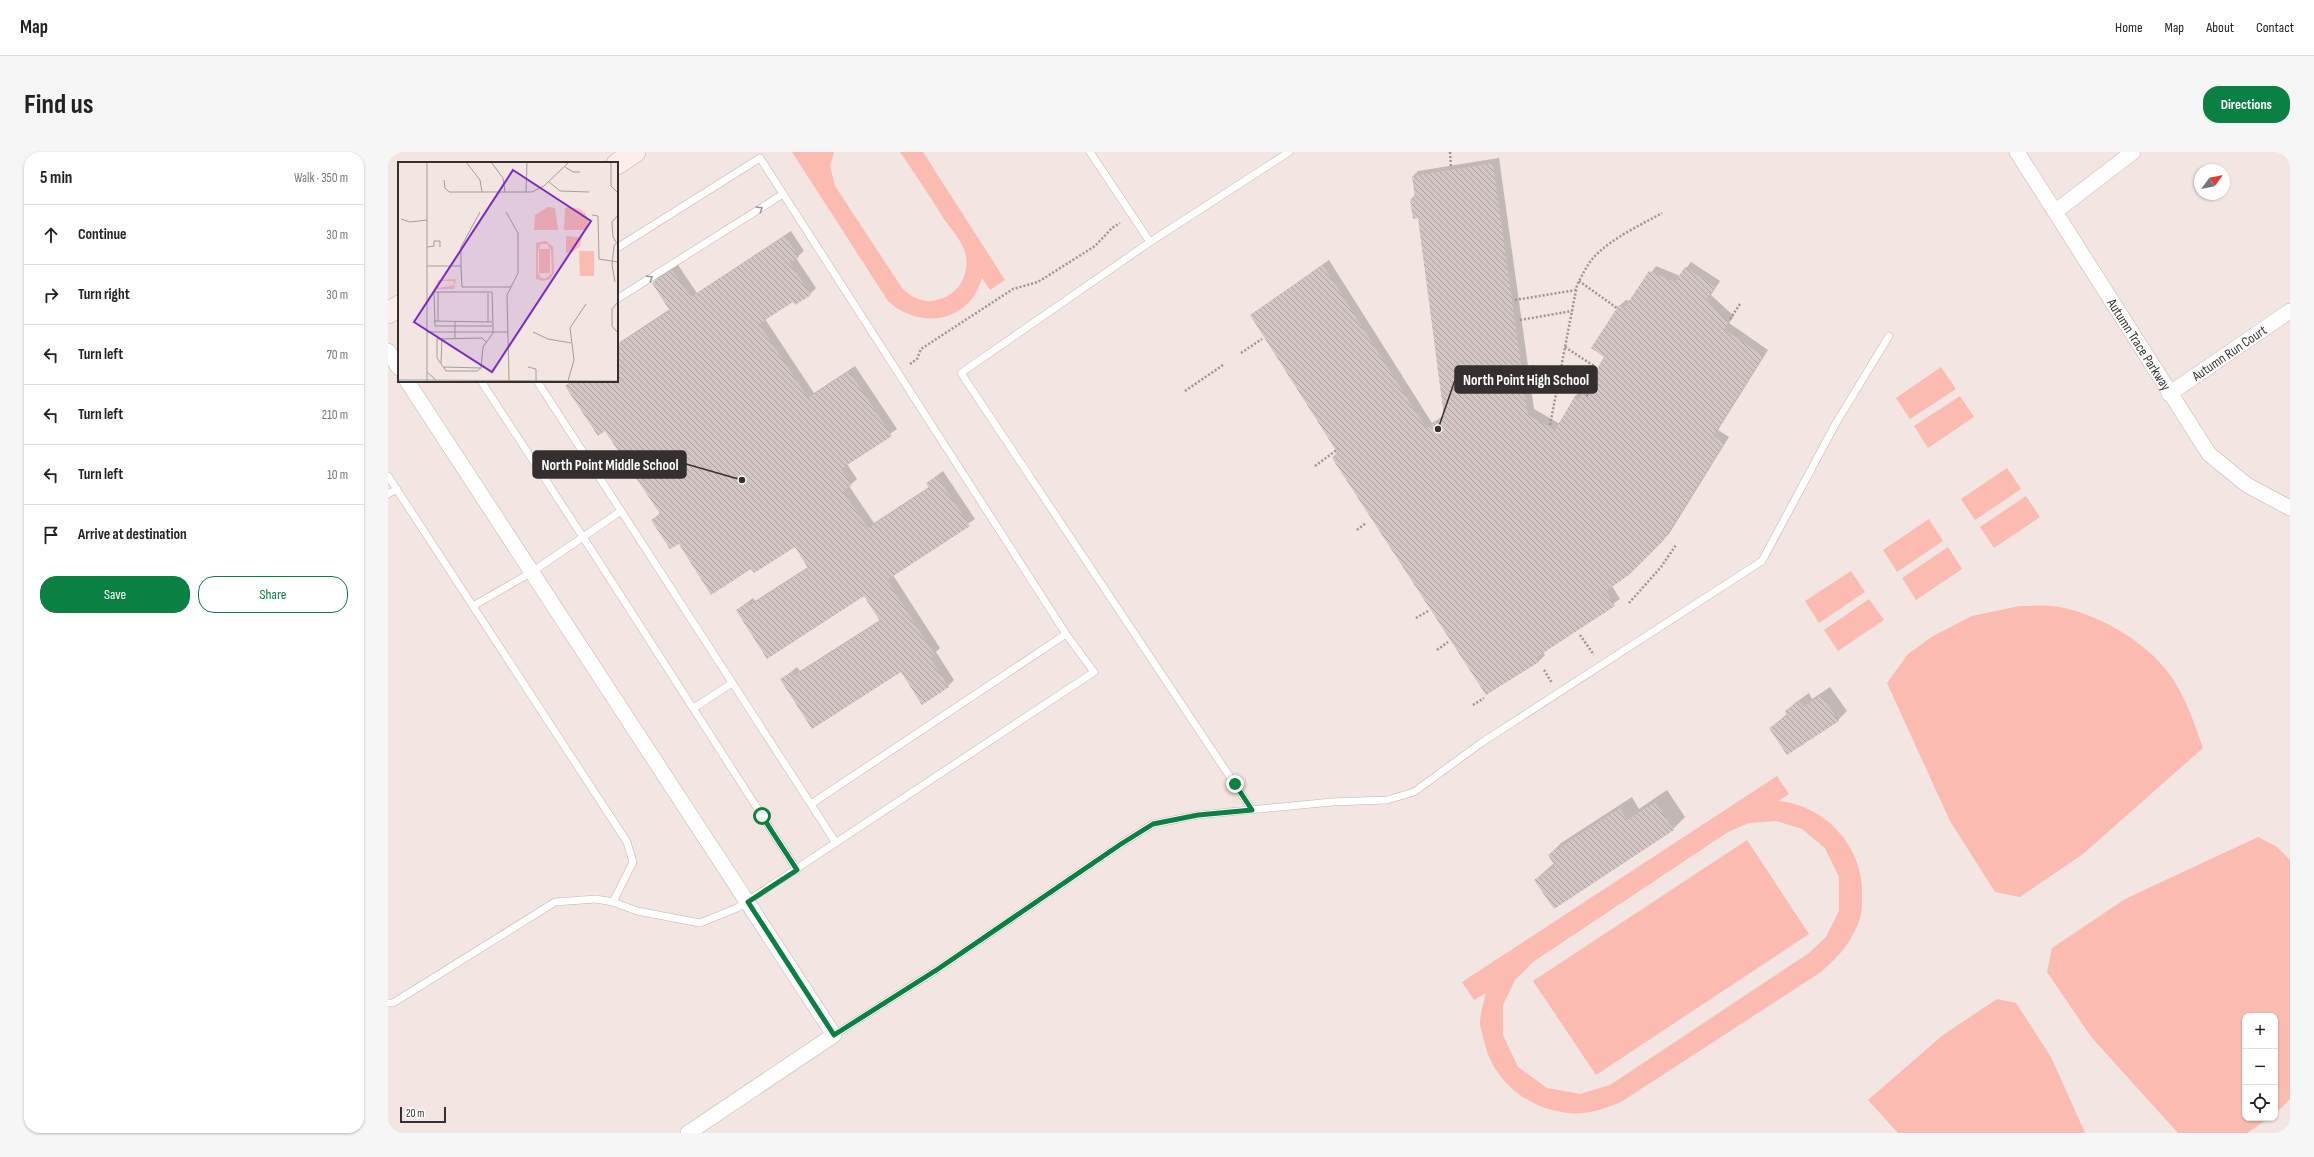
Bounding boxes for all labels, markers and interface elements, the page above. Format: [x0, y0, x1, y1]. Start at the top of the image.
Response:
text: Map [20, 16, 48, 39]
text: Home [2115, 19, 2143, 36]
text: Map [2165, 19, 2184, 36]
text: About [2206, 19, 2234, 36]
text: Contact [2256, 19, 2294, 36]
button: Directions [2203, 86, 2290, 123]
text: Find us [24, 88, 93, 121]
inset map [398, 162, 618, 382]
north arrow [2194, 164, 2230, 200]
text: 5 min [40, 168, 72, 188]
text: Walk · 350 m [294, 170, 348, 186]
one-way arrow [756, 206, 763, 213]
icon: ahead [40, 224, 62, 246]
text: Continue [78, 225, 127, 244]
text: 30 m [326, 227, 348, 243]
one-way arrow [646, 275, 653, 283]
icon: right [40, 284, 62, 306]
text: Turn right [78, 285, 130, 304]
text: 30 m [326, 287, 348, 303]
street label: Autumn Trace Parkway [2103, 295, 2175, 394]
street label: Autumn Run Court [2188, 321, 2270, 385]
icon: left [40, 344, 62, 366]
text: Turn left [78, 345, 123, 364]
text: 70 m [327, 347, 348, 363]
callout: North Point High School [1455, 366, 1597, 393]
text: North Point High School [1463, 371, 1589, 390]
icon: left [40, 404, 62, 426]
text: Turn left [78, 405, 123, 424]
text: 210 m [322, 407, 348, 423]
callout: North Point Middle School [533, 451, 686, 478]
text: North Point Middle School [541, 456, 679, 475]
icon: left [40, 464, 62, 486]
text: Turn left [78, 465, 123, 484]
text: 10 m [327, 467, 348, 483]
icon: arrive [40, 524, 62, 546]
text: Arrive at destination [78, 525, 187, 544]
button: Save [40, 576, 190, 613]
button: Share [198, 576, 348, 613]
route end [1226, 775, 1244, 793]
route start [753, 807, 771, 825]
map controls [2242, 1013, 2278, 1121]
button: + [2242, 1013, 2278, 1049]
button: − [2242, 1049, 2278, 1085]
button: locate [2242, 1085, 2278, 1121]
scale bar [400, 1105, 446, 1124]
text: 20 m [406, 1107, 424, 1120]

